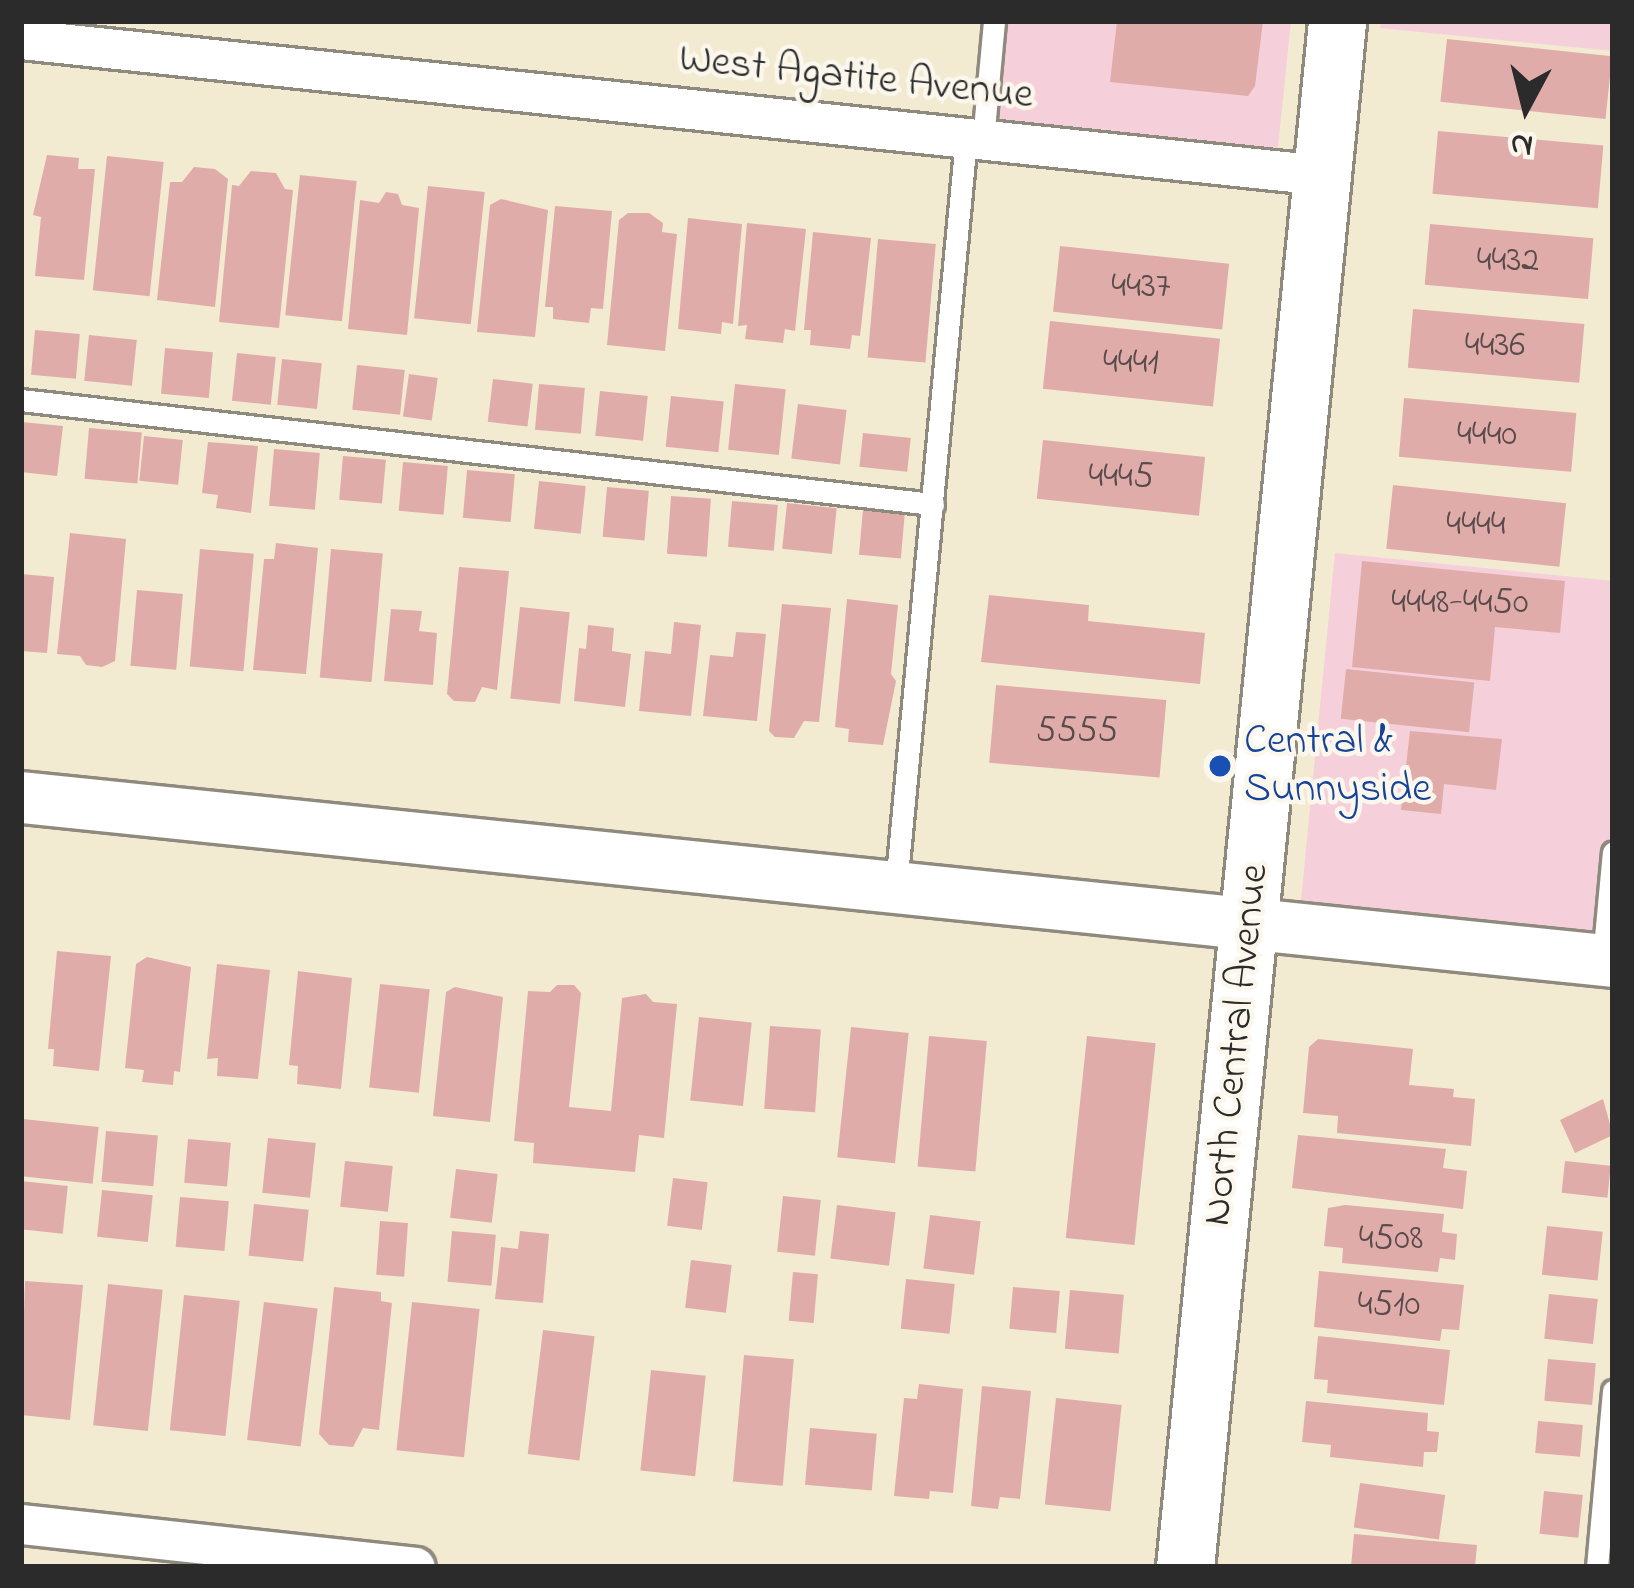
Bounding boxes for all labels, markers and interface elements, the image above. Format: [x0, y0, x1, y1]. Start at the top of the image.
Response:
street label: West Agatite Avenue [677, 34, 1035, 122]
north arrow [1466, 48, 1586, 168]
text: N [1508, 119, 1536, 169]
house number: 4432 [1477, 240, 1539, 284]
house number: 4437 [1111, 266, 1171, 310]
house number: 4436 [1465, 325, 1525, 369]
house number: 4441 [1103, 342, 1159, 386]
house number: 4440 [1457, 414, 1517, 458]
house number: 4445 [1088, 456, 1154, 500]
house number: 4444 [1446, 504, 1506, 548]
house number: 4448-4450 [1391, 582, 1529, 626]
house number: 5555 [1036, 710, 1118, 754]
place label: Central & Sunnyside [1244, 717, 1431, 816]
marker: Central & Sunnyside [1207, 753, 1233, 779]
street label: North Central Avenue [1193, 862, 1281, 1228]
house number: 4508 [1359, 1218, 1423, 1262]
house number: 4510 [1358, 1284, 1420, 1328]

